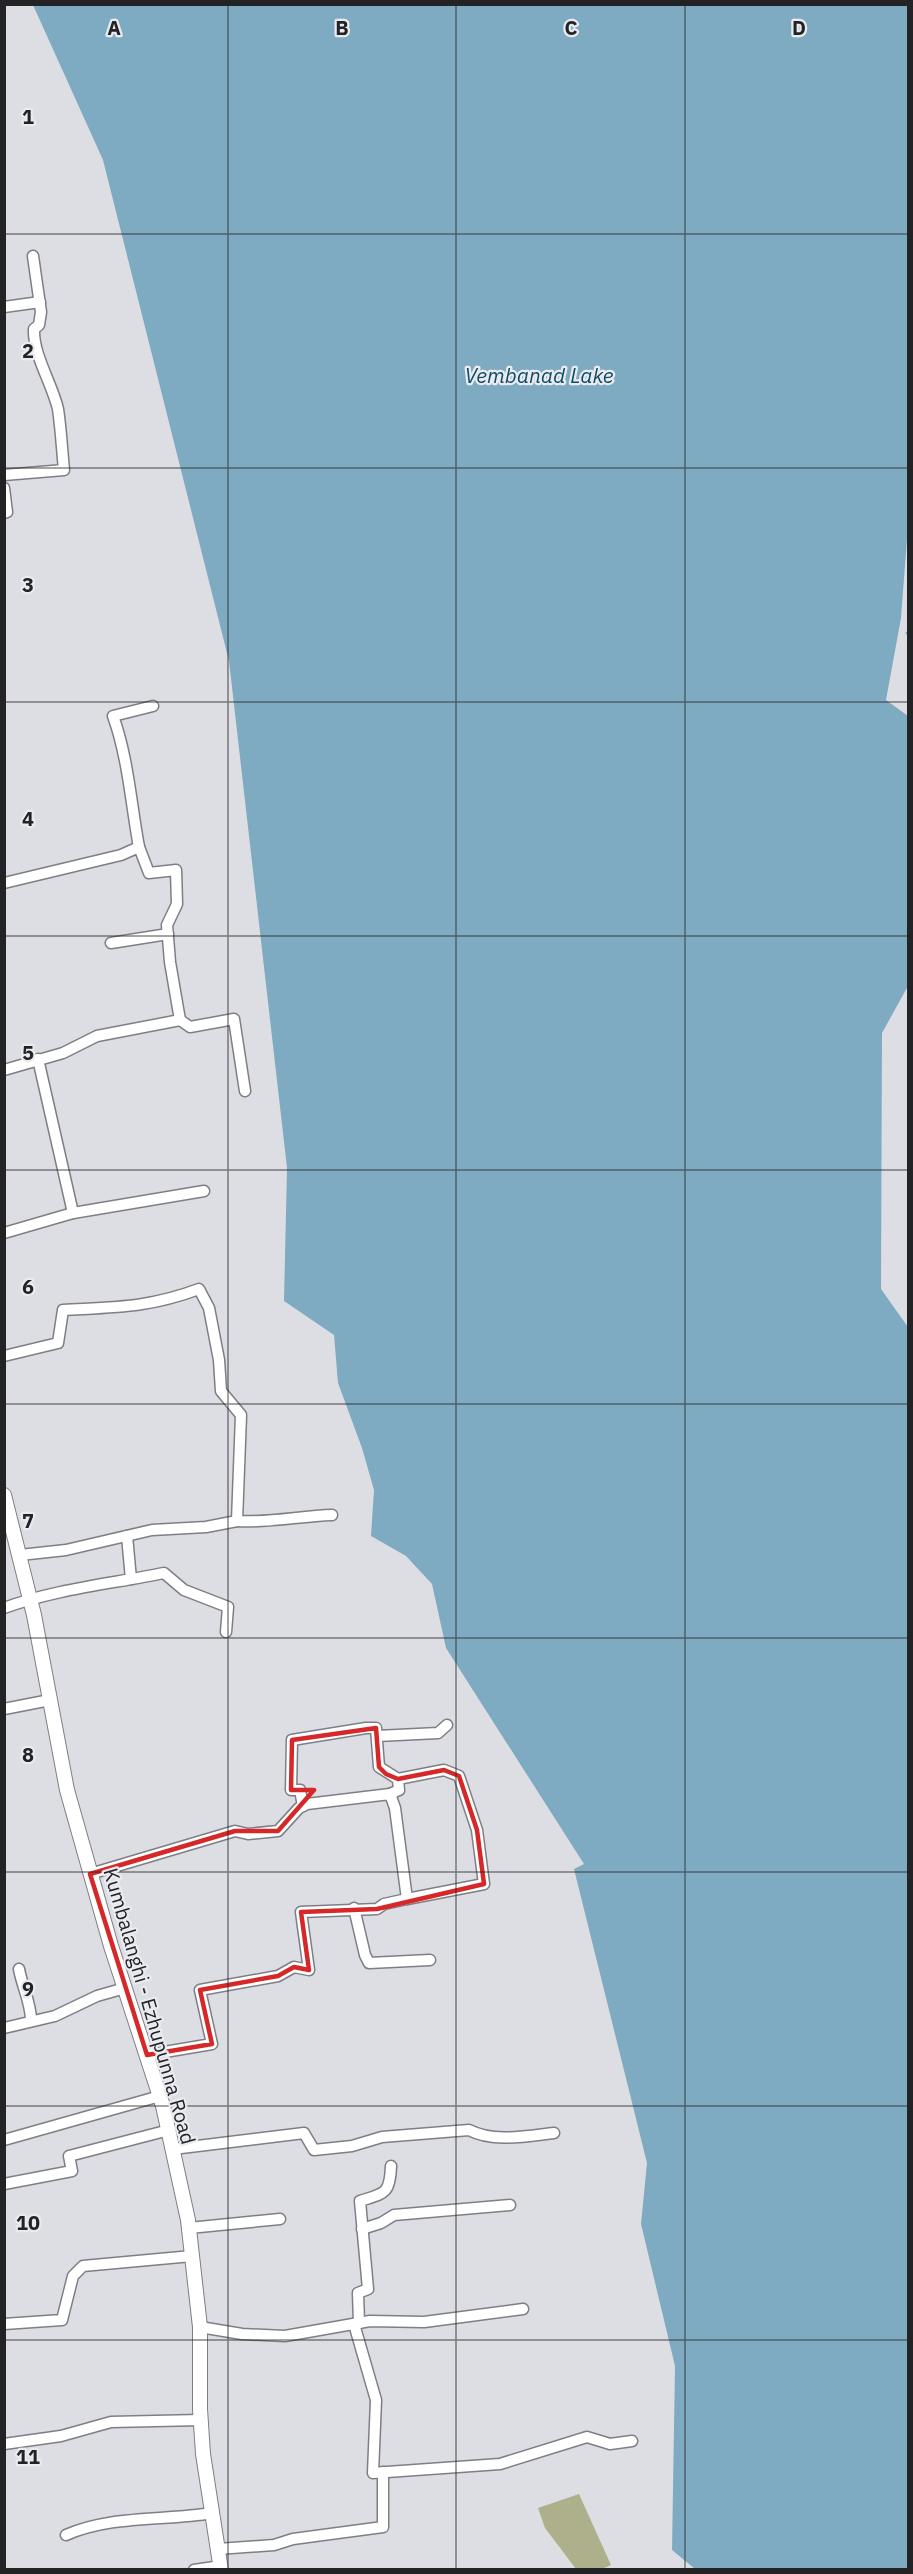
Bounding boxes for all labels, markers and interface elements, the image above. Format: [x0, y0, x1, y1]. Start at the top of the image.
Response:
text: A [107, 14, 121, 41]
text: B [335, 14, 349, 41]
text: C [564, 14, 578, 41]
text: D [792, 14, 806, 41]
text: 1 [22, 103, 34, 130]
text: 2 [22, 337, 34, 364]
water label: Vembanad Lake [464, 361, 614, 389]
text: 3 [22, 571, 34, 598]
text: 4 [22, 805, 34, 832]
text: 5 [22, 1039, 34, 1066]
text: 6 [22, 1273, 34, 1300]
text: 7 [22, 1507, 34, 1534]
text: 8 [22, 1741, 34, 1768]
street label: Kumbalanghi - Ezhupunna Road [98, 1865, 202, 2147]
text: 9 [22, 1975, 34, 2002]
text: 10 [16, 2209, 40, 2236]
text: 11 [16, 2443, 40, 2470]

